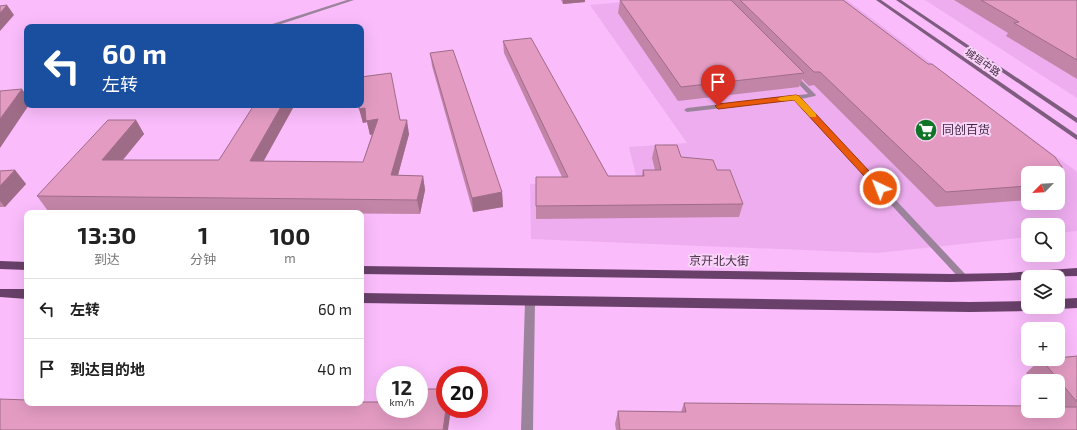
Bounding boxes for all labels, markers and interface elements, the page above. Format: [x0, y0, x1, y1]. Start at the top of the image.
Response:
text: 60 m [102, 36, 167, 70]
icon: left [36, 40, 88, 92]
street label: 城垣中路 [963, 46, 1003, 78]
pin [701, 65, 735, 106]
icon: arrive [707, 71, 729, 93]
text: 左转 [102, 73, 138, 95]
supermarket icon: 同创百货 [913, 117, 939, 143]
place label: 同创百货 [942, 122, 990, 136]
north arrow [1021, 166, 1065, 210]
map controls [1021, 166, 1065, 418]
position arrow [859, 167, 901, 209]
button: search [1021, 218, 1065, 262]
text: 13:30 [78, 220, 137, 249]
text: 1 [198, 220, 208, 249]
text: 100 [270, 221, 310, 250]
text: m [284, 250, 296, 266]
text: 到达 [94, 251, 120, 267]
text: 分钟 [190, 251, 216, 267]
street label: 京开北大街 [689, 252, 749, 268]
button: layers [1021, 270, 1065, 314]
icon: left [36, 298, 58, 320]
text: 左转 [70, 300, 100, 318]
text: 60 m [318, 300, 352, 318]
button: + [1021, 322, 1065, 366]
icon: arrive [36, 358, 58, 380]
text: 到达目的地 [70, 360, 145, 378]
text: 40 m [317, 360, 352, 378]
speed limit sign: 20 [436, 366, 488, 418]
button: − [1021, 374, 1065, 418]
text: 12 [392, 375, 412, 399]
text: km/h [390, 396, 414, 408]

